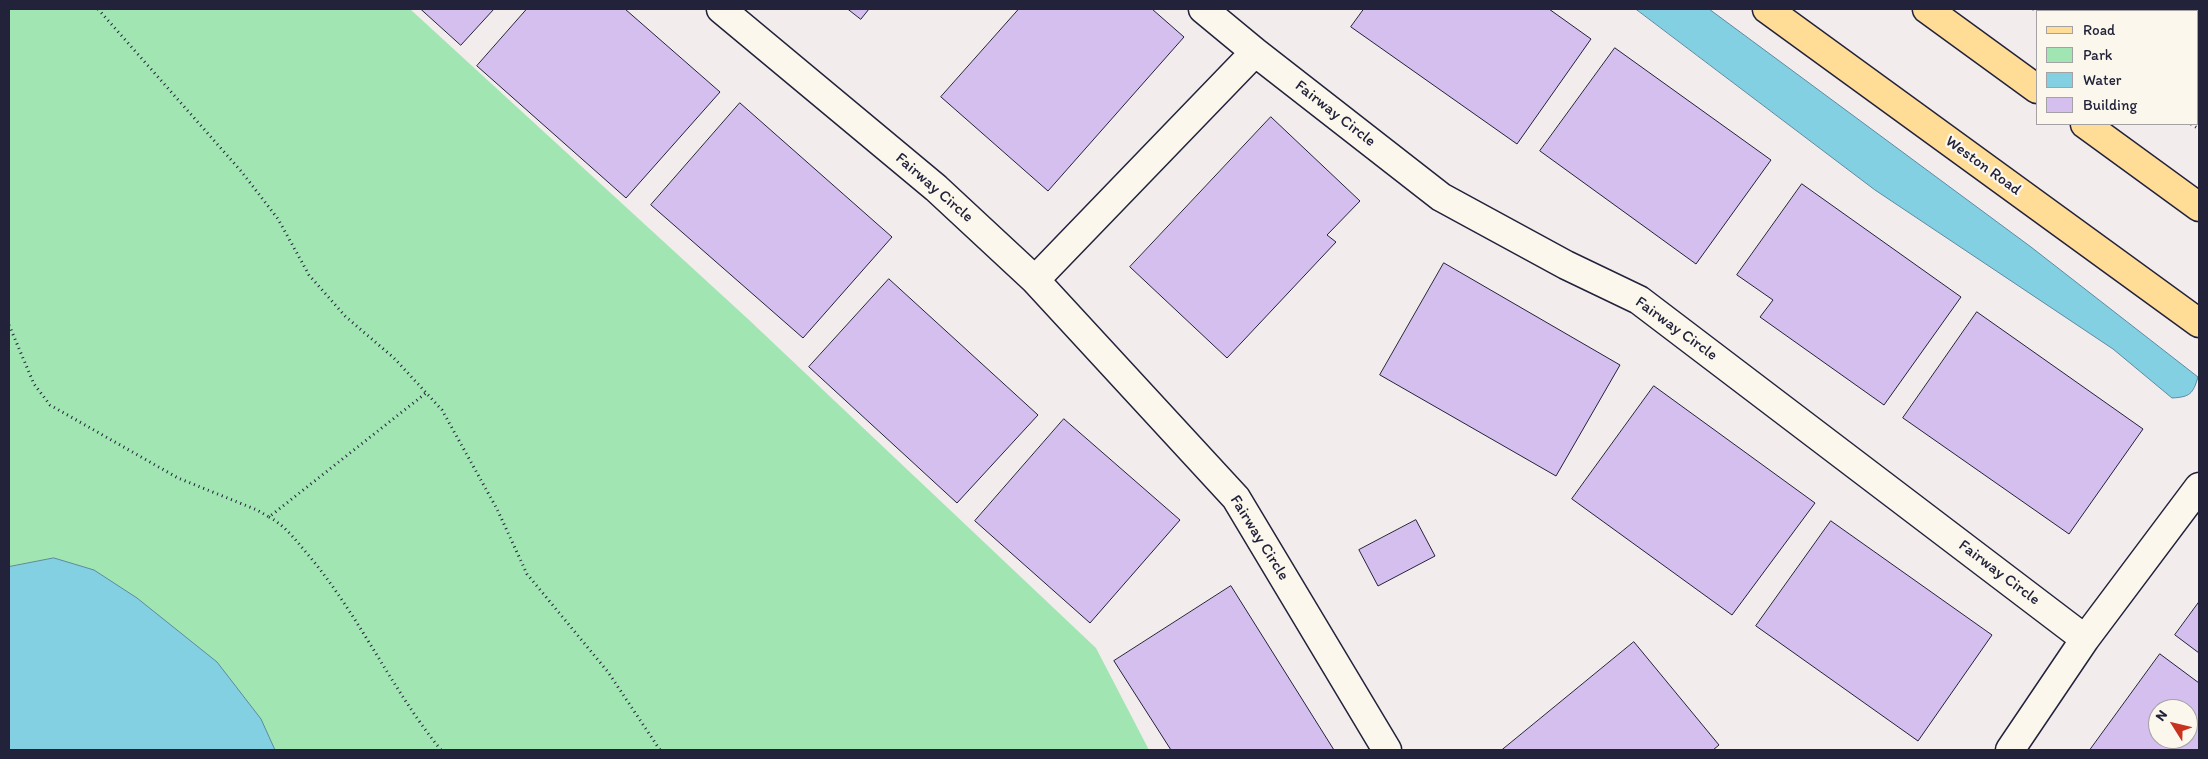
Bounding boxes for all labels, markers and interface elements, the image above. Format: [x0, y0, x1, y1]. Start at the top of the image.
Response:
legend [2036, 10, 2198, 125]
text: Road [2083, 21, 2115, 39]
text: Park [2083, 46, 2113, 64]
text: Water [2083, 71, 2121, 89]
street label: Fairway Circle [1291, 77, 1379, 151]
text: Building [2083, 96, 2137, 114]
street label: Weston Road [1941, 132, 2025, 200]
street label: Fairway Circle [891, 149, 977, 227]
street label: Fairway Circle [1631, 293, 1721, 365]
street label: Fairway Circle [1225, 492, 1293, 584]
street label: Fairway Circle [1955, 536, 2043, 610]
north arrow [2148, 699, 2198, 749]
text: N [2152, 707, 2171, 724]

